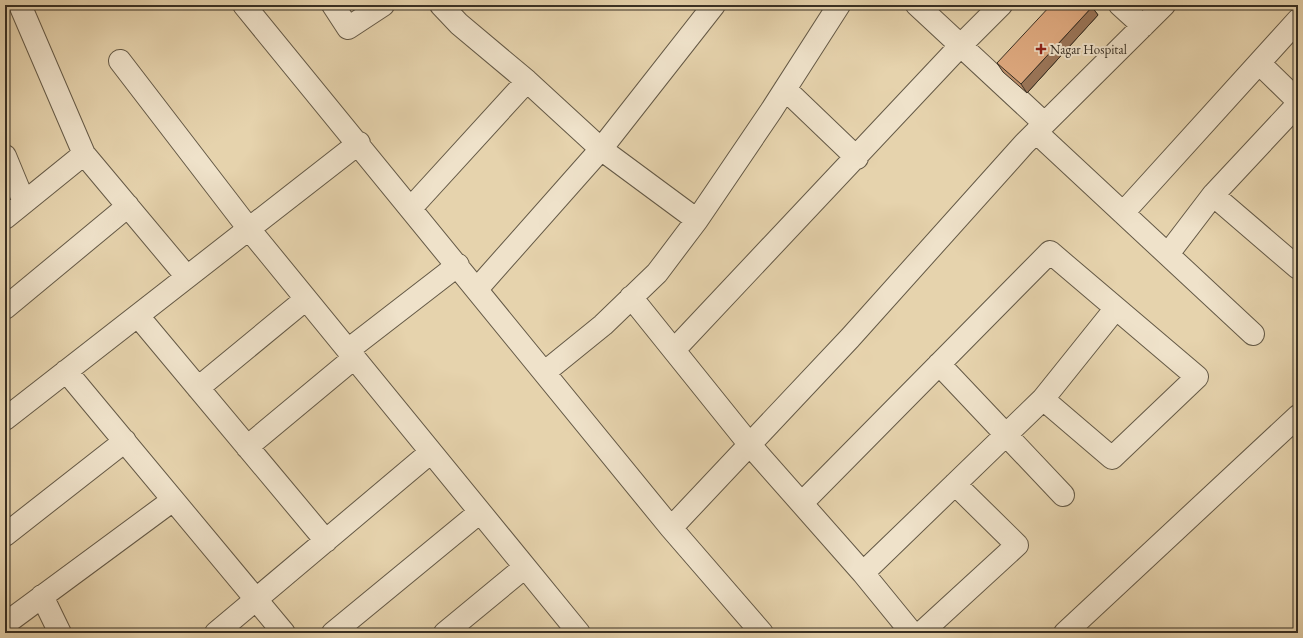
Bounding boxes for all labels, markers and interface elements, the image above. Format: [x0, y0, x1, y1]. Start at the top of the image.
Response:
place label: Nagar Hospital [1050, 41, 1127, 58]
marker: Nagar Hospital [1035, 43, 1047, 55]

